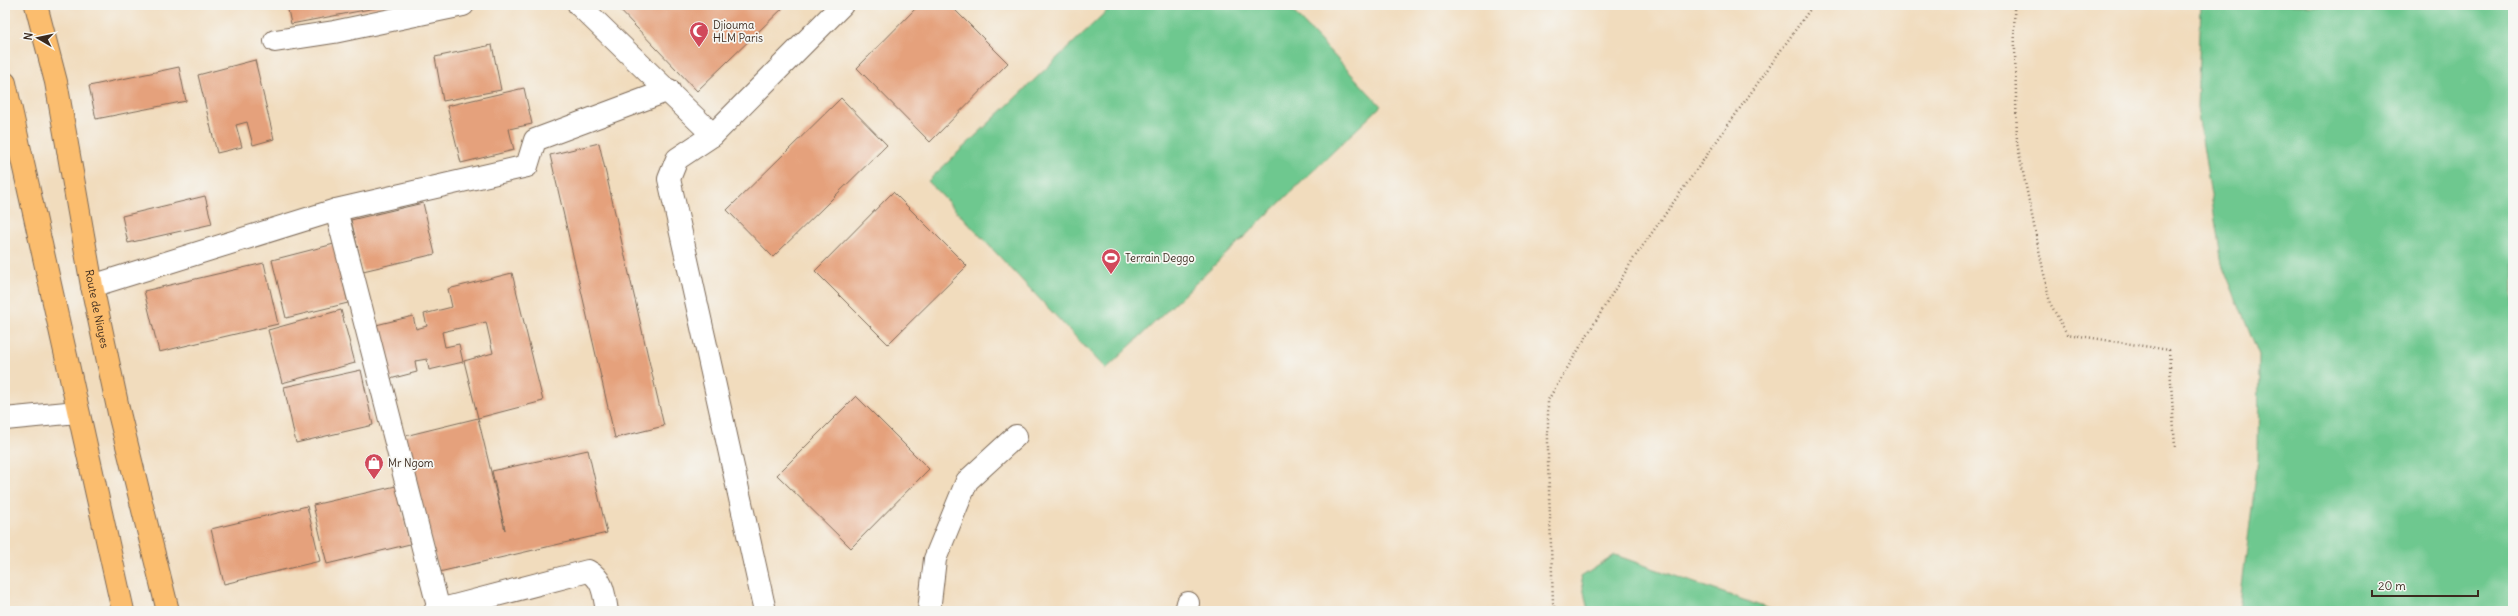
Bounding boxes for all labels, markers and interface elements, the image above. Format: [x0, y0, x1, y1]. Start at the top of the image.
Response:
north arrow [18, 18, 58, 58]
place label: Djiouma HLM Paris [713, 18, 763, 45]
mosque icon: Djiouma HLM Paris [688, 20, 710, 48]
text: N [21, 32, 36, 41]
sports icon: Terrain Deggo [1100, 247, 1122, 275]
place label: Terrain Deggo [1125, 251, 1195, 265]
street label: Route de Niayes [82, 268, 112, 349]
shop icon: Mr Ngom [363, 452, 385, 480]
place label: Mr Ngom [388, 456, 434, 470]
scale bar [2372, 572, 2478, 598]
text: 20 m [2378, 578, 2406, 593]

